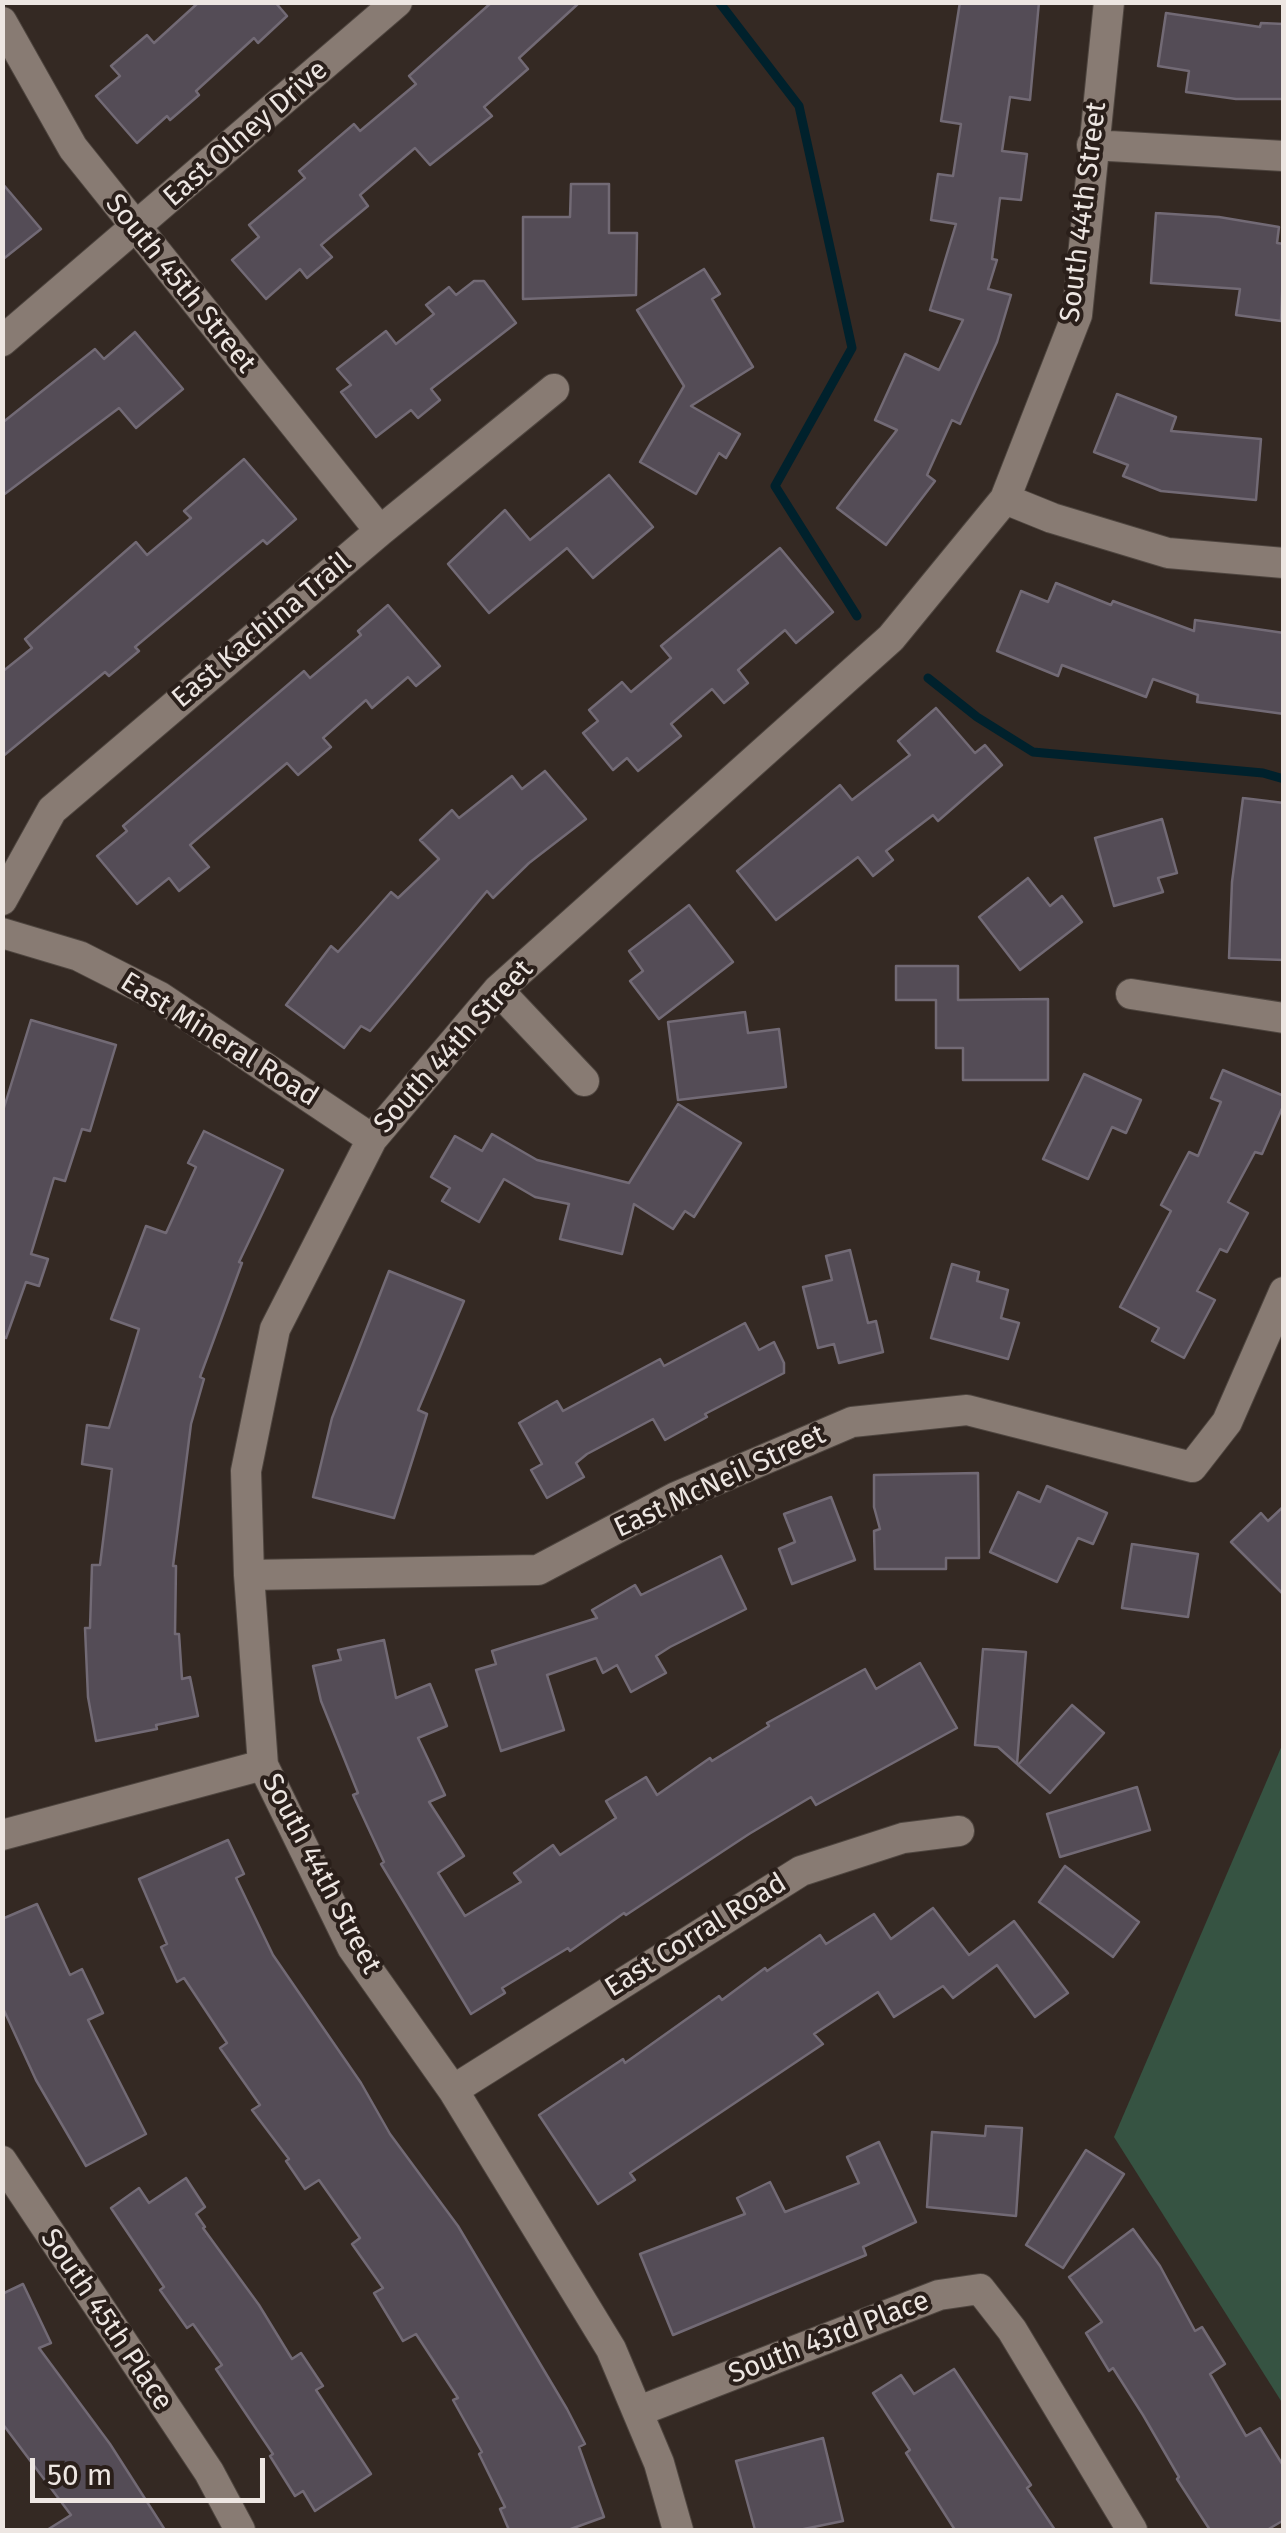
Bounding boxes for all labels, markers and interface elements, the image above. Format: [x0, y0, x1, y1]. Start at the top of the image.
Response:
street label: East Olney Drive [157, 54, 335, 214]
street label: South 44th Street [1054, 100, 1114, 324]
street label: South 45th Street [98, 188, 262, 380]
street label: East Kachina Trail [166, 546, 358, 716]
street label: South 44th Street [367, 953, 541, 1141]
street label: East Mineral Road [114, 966, 324, 1114]
street label: East McNeil Street [609, 1418, 831, 1546]
street label: South 44th Street [254, 1768, 388, 1980]
street label: East Corral Road [599, 1867, 793, 2005]
street label: South 45th Place [33, 2223, 179, 2417]
street label: South 43rd Place [724, 2284, 934, 2392]
scale bar [35, 2438, 270, 2500]
text: 50 m [47, 2457, 112, 2493]

